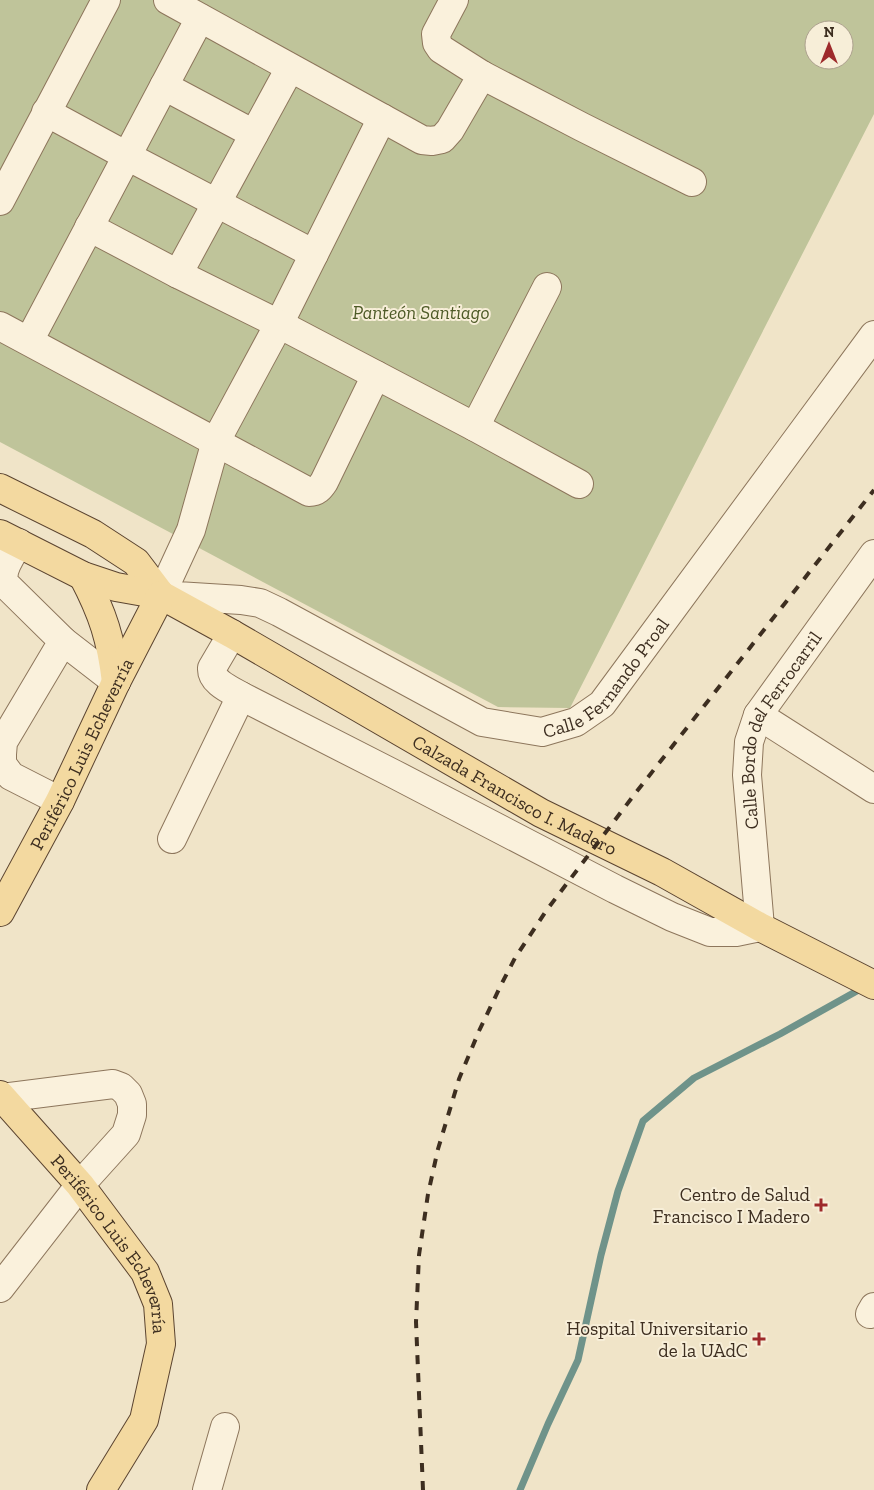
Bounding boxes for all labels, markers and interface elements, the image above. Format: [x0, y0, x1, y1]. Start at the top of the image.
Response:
north arrow [804, 20, 854, 70]
text: N [824, 24, 835, 41]
park label: Panteón Santiago [352, 301, 490, 324]
street label: Calle Fernando Proal [540, 613, 673, 743]
street label: Calle Bordo del Ferrocarril [735, 627, 826, 830]
street label: Periférico Luis Echeverría [24, 654, 138, 854]
street label: Calzada Francisco I. Madero [408, 730, 621, 860]
street label: Periférico Luis Echeverría [46, 1149, 172, 1335]
place label: Centro de Salud Francisco I Madero [653, 1183, 811, 1228]
marker: Centro de Salud Francisco I Madero [814, 1198, 828, 1212]
place label: Hospital Universitario de la UAdC [566, 1317, 748, 1362]
marker: Hospital Universitario de la UAdC [752, 1332, 766, 1346]

